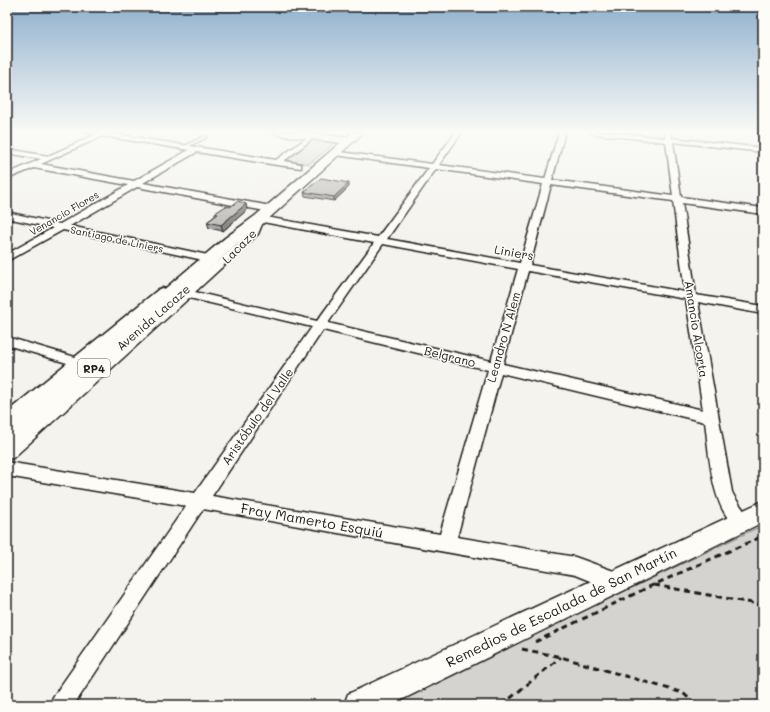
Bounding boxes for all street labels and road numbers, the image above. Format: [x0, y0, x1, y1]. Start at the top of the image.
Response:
street label: Venancio Flores [27, 187, 101, 239]
street label: Santiago de Liniers [69, 222, 165, 256]
street label: Lacaze [218, 225, 260, 267]
street label: Liniers [493, 241, 535, 263]
street label: Amancio Alcorta [681, 279, 713, 379]
street label: Avenida Lacaze [113, 281, 193, 353]
street label: Leandro N Alem [482, 290, 524, 384]
street label: Belgrano [423, 342, 477, 370]
road number: RP4 [78, 359, 110, 377]
street label: Aristóbulo del Valle [217, 364, 297, 468]
street label: Fray Mamerto Esquiú [239, 498, 385, 542]
street label: Remedios de Escalada de San Martín [442, 543, 680, 671]

